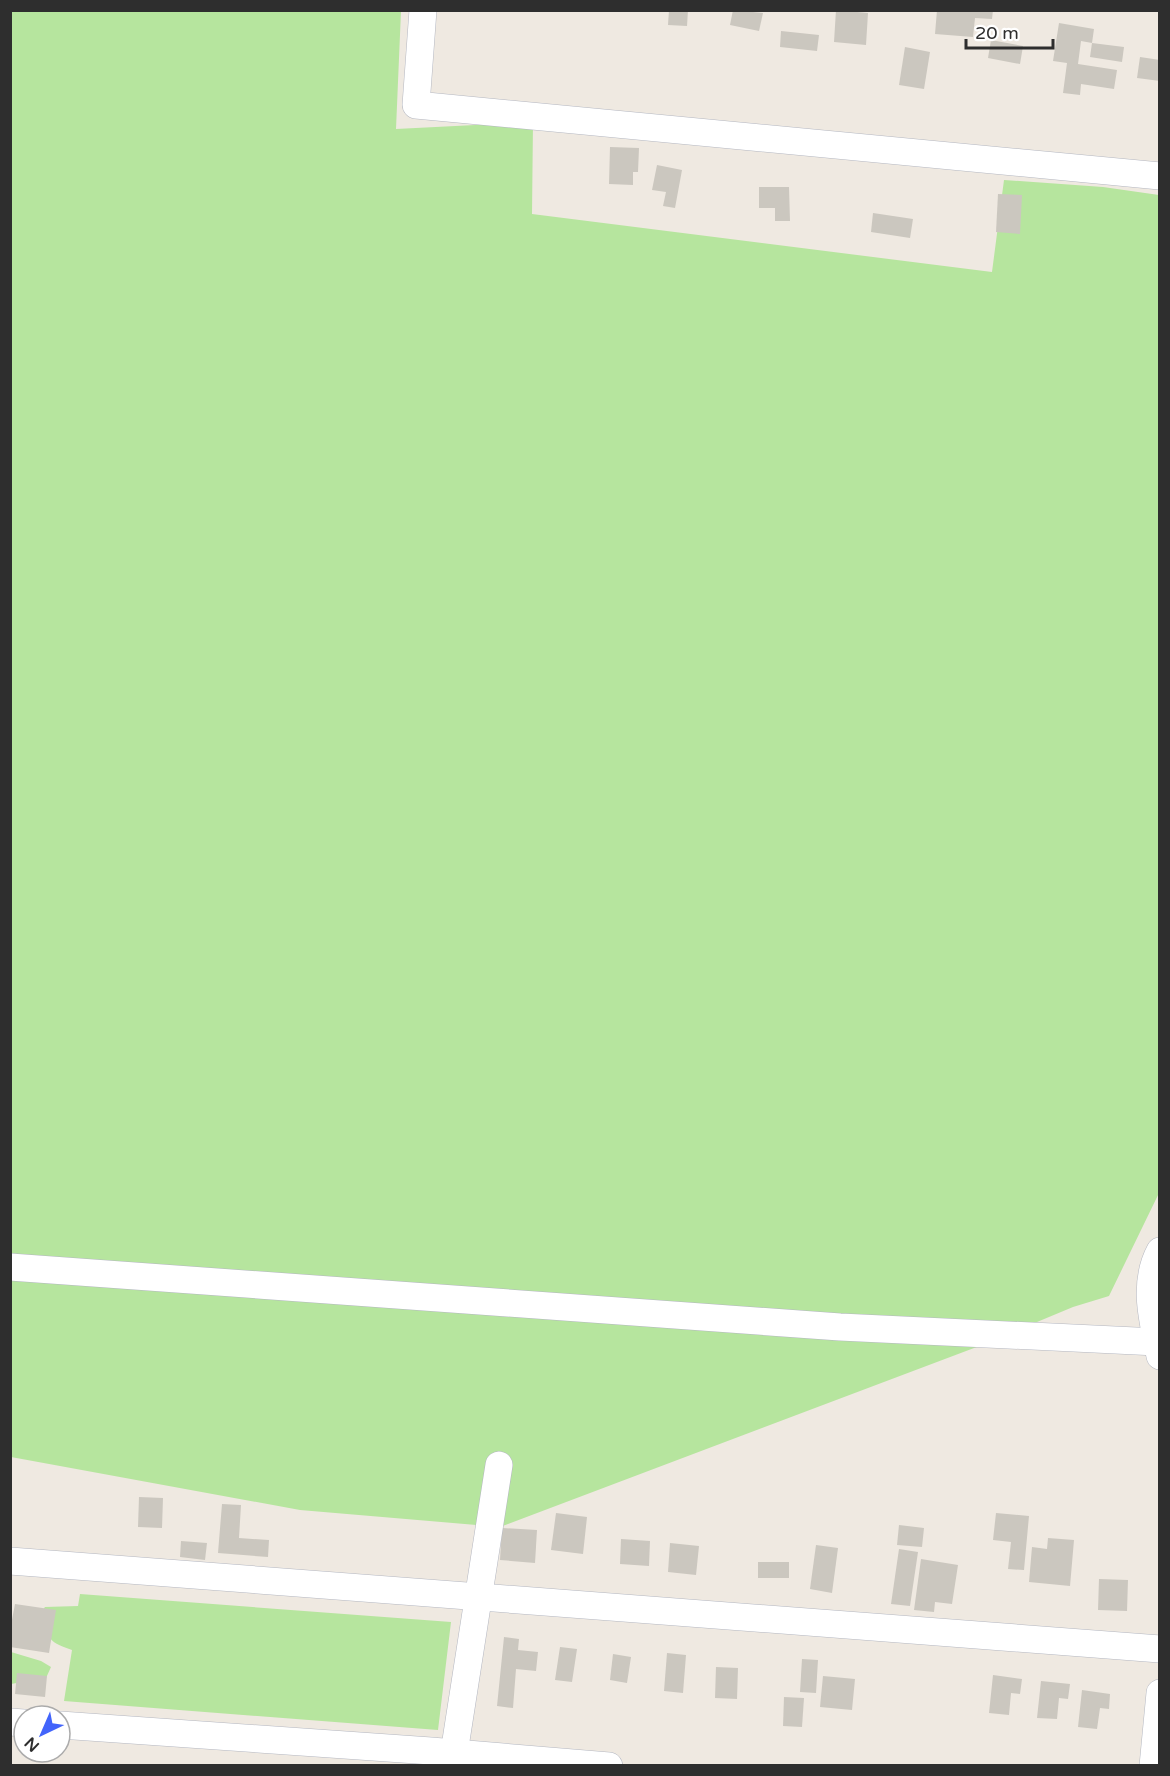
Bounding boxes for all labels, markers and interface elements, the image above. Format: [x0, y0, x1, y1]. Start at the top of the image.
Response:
scale bar [966, 12, 1053, 50]
text: 20 m [975, 22, 1019, 44]
north arrow [12, 1704, 72, 1764]
text: N [21, 1732, 44, 1756]

